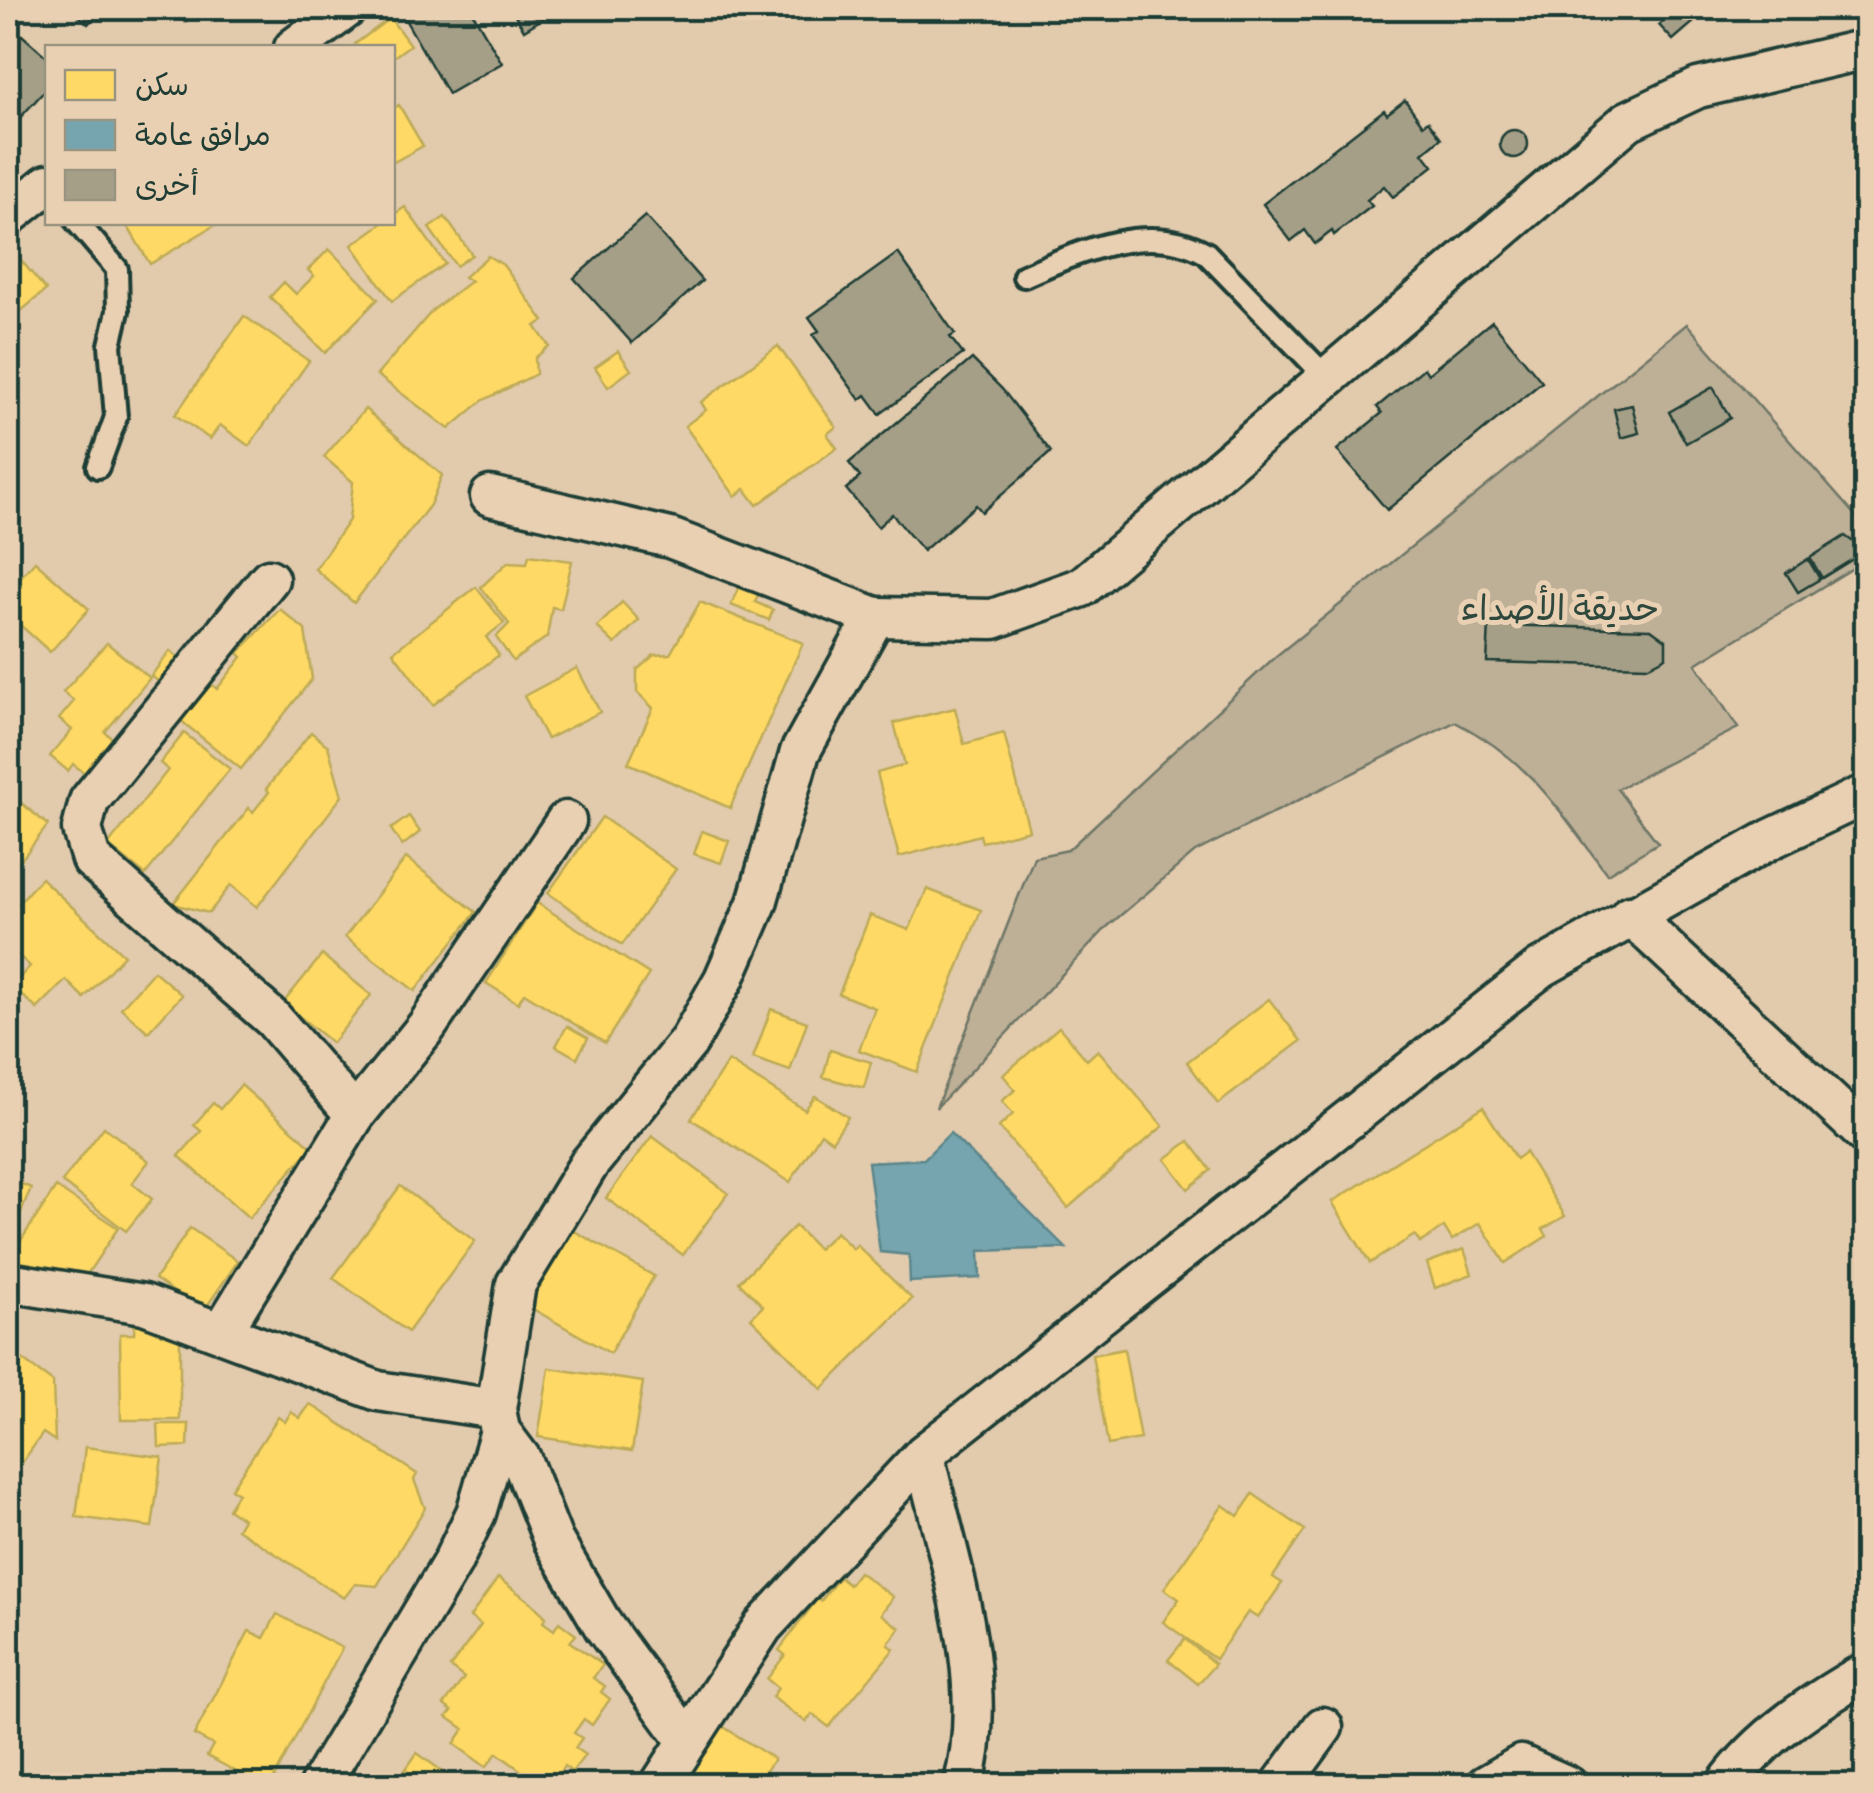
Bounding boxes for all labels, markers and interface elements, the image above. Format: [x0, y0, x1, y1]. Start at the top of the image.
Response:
legend [45, 45, 395, 225]
text: سكن [135, 68, 189, 111]
text: مرافق عامة [135, 118, 271, 161]
text: أخرى [135, 168, 198, 211]
park label: حديقة الأصداء [1461, 585, 1659, 638]

